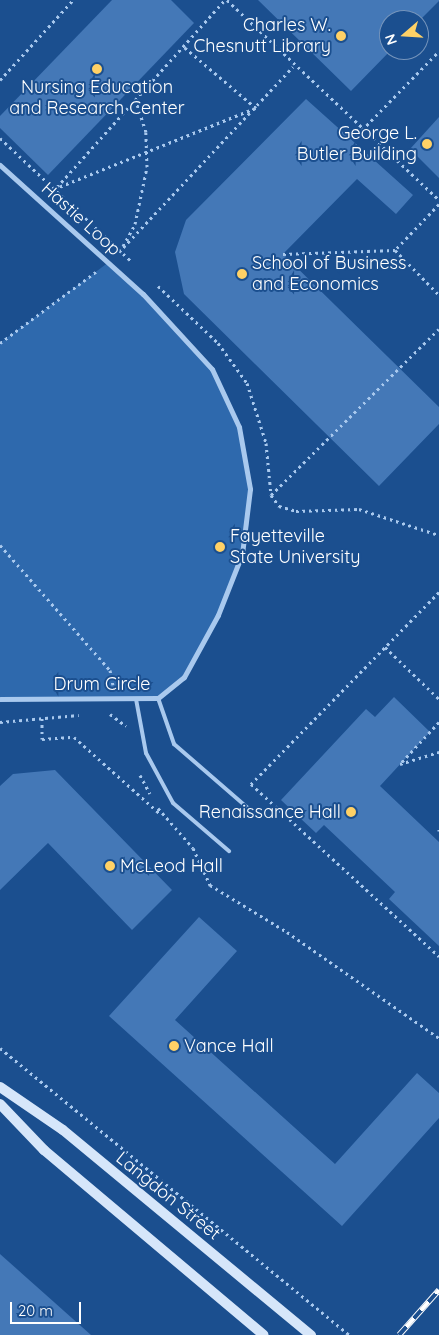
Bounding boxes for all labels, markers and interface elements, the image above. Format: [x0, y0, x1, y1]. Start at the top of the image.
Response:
north arrow [379, 10, 429, 60]
place label: Charles W. Chesnutt Library [194, 15, 331, 58]
marker: Charles W. Chesnutt Library [335, 30, 347, 42]
text: N [381, 32, 401, 47]
marker: Nursing Education and Research Center [91, 63, 103, 75]
place label: Nursing Education and Research Center [9, 77, 185, 120]
place label: George L. Butler Building [297, 123, 417, 166]
marker: George L. Butler Building [421, 138, 433, 150]
street label: Hastie Loop [37, 178, 125, 260]
place label: School of Business and Economics [252, 253, 406, 296]
marker: School of Business and Economics [236, 268, 248, 280]
place label: Fayetteville State University [230, 526, 360, 568]
marker: Fayetteville State University [214, 541, 226, 553]
street label: Drum Circle [53, 673, 151, 695]
place label: Renaissance Hall [199, 801, 341, 823]
marker: Renaissance Hall [345, 806, 357, 818]
place label: McLeod Hall [120, 855, 223, 877]
marker: McLeod Hall [104, 860, 116, 872]
place label: Vance Hall [184, 1035, 274, 1057]
marker: Vance Hall [168, 1040, 180, 1052]
street label: Langdon Street [111, 1147, 225, 1245]
scale bar [12, 1292, 84, 1324]
text: 20 m [18, 1301, 53, 1320]

